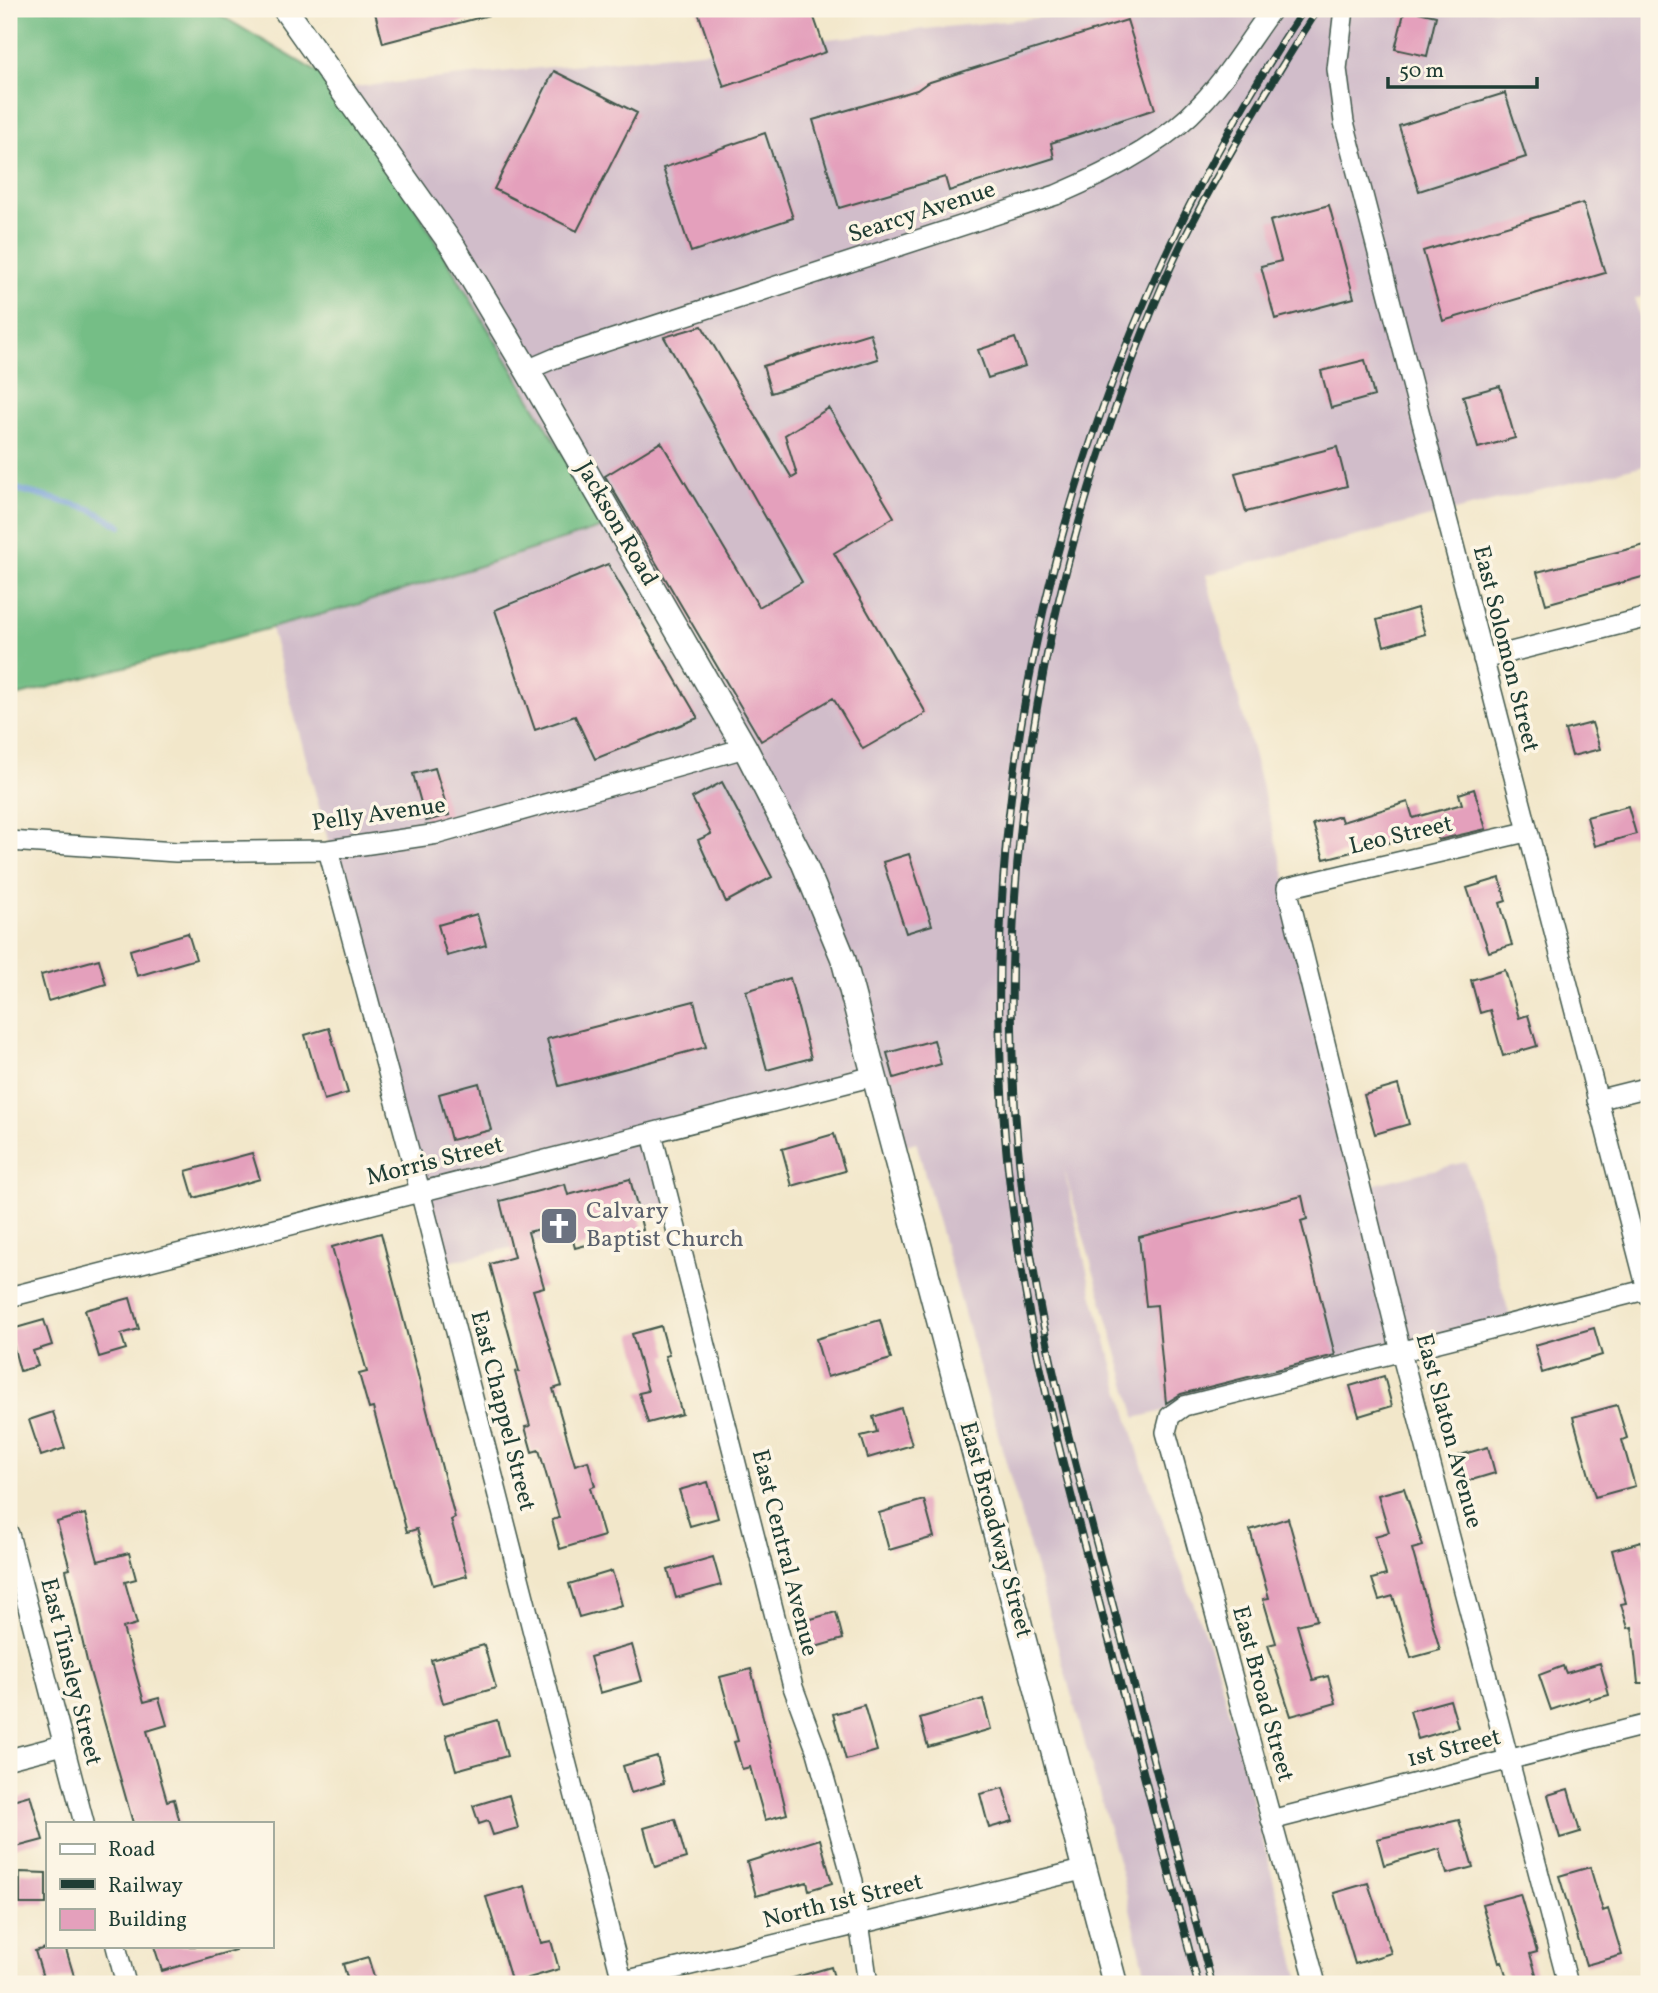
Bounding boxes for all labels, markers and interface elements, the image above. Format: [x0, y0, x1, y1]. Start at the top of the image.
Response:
scale bar [1388, 46, 1537, 90]
text: 50 m [1399, 57, 1444, 86]
street label: Searcy Avenue [844, 173, 1000, 253]
street label: Jackson Road [566, 455, 666, 593]
street label: East Solomon Street [1463, 542, 1547, 756]
street label: Pelly Avenue [310, 789, 448, 841]
street label: Leo Street [1346, 808, 1456, 864]
street label: Morris Street [363, 1129, 507, 1195]
place label: Calvary Baptist Church [586, 1195, 744, 1257]
church icon: Calvary Baptist Church [538, 1205, 580, 1247]
street label: East Chappel Street [461, 1307, 543, 1515]
street label: East Slaton Avenue [1406, 1330, 1490, 1532]
street label: East Broadway Street [950, 1418, 1040, 1642]
street label: East Central Avenue [742, 1446, 826, 1660]
street label: East Tinsley Street [30, 1575, 110, 1769]
street label: East Broad Street [1222, 1602, 1302, 1786]
street label: 1st Street [1403, 1721, 1505, 1777]
legend [46, 1822, 273, 1948]
text: Road [108, 1836, 155, 1865]
street label: North 1st Street [759, 1866, 927, 1938]
text: Railway [108, 1872, 184, 1901]
text: Building [108, 1906, 187, 1935]

